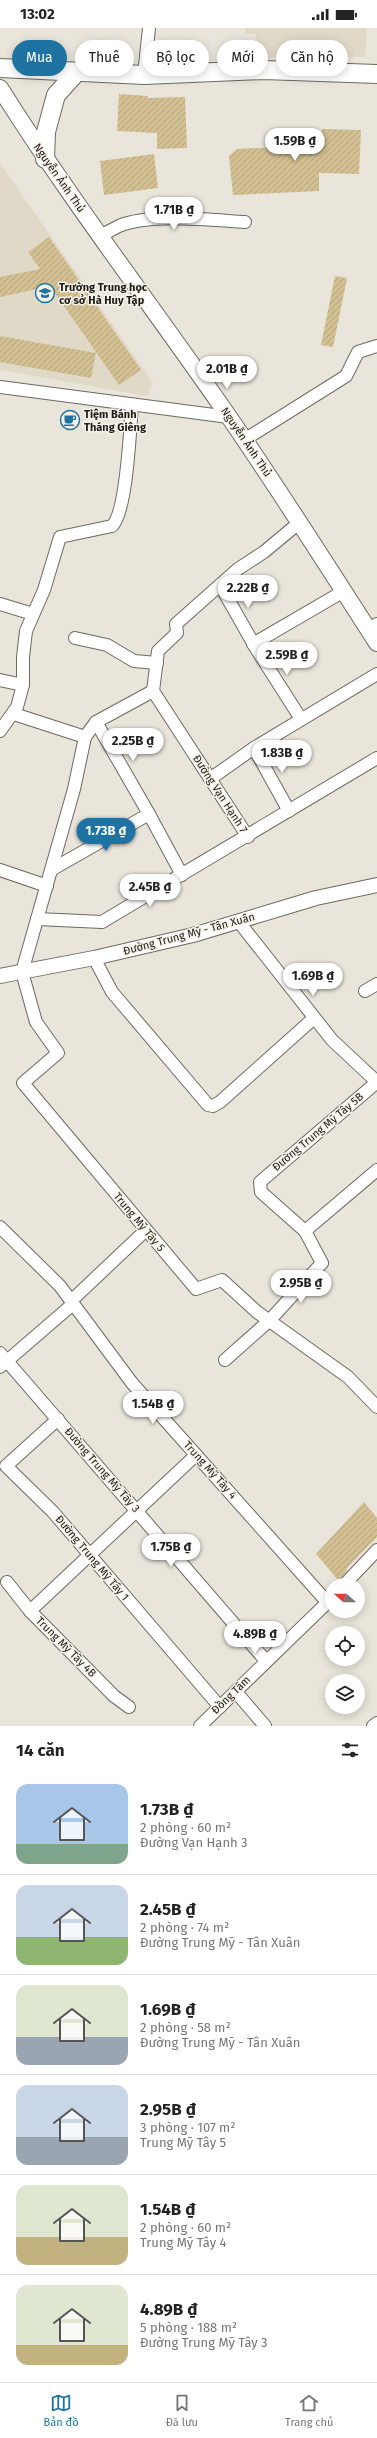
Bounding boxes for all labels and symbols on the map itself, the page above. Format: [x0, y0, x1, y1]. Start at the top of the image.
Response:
pin: 1.59B ₫ [258, 128, 332, 162]
street label: Nguyễn Ảnh Thủ [30, 141, 88, 215]
pin: 1.71B ₫ [137, 197, 211, 231]
place label: Trường Trung học cơ sở Hà Huy Tập [59, 281, 148, 307]
school or university icon: Trường Trung học cơ sở Hà Huy Tập [34, 282, 56, 304]
pin: 2.01B ₫ [190, 356, 264, 390]
street label: Nguyễn Ảnh Thủ [218, 404, 275, 479]
place label: Tiệm Bánh Tháng Giêng [84, 408, 147, 434]
cafe icon: Tiệm Bánh Tháng Giêng [59, 409, 81, 431]
pin: 2.22B ₫ [211, 575, 285, 609]
pin: 2.59B ₫ [250, 642, 324, 676]
pin: 2.25B ₫ [96, 728, 170, 762]
pin: 1.83B ₫ [245, 740, 319, 774]
street label: Đường Vạn Hạnh 7 [190, 753, 250, 836]
pin: 1.73B ₫ [69, 818, 143, 852]
pin: 2.45B ₫ [113, 874, 187, 908]
street label: Đường Trung Mỹ - Tân Xuân [122, 910, 256, 958]
pin: 1.69B ₫ [276, 963, 350, 997]
street label: Đường Trung Mỹ Tây 5B [270, 1090, 366, 1174]
street label: Trung Mỹ Tây 5 [111, 1190, 168, 1254]
pin: 2.95B ₫ [264, 1270, 338, 1304]
pin: 1.54B ₫ [116, 1391, 190, 1425]
street label: Đường Trung Mỹ Tây 3 [62, 1425, 142, 1515]
street label: Trung Mỹ Tây 4 [181, 1438, 239, 1502]
street label: Đường Trung Mỹ Tây 1 [53, 1513, 131, 1603]
pin: 1.75B ₫ [134, 1534, 208, 1568]
north arrow [325, 1578, 365, 1618]
street label: Trung Mỹ Tây 4B [33, 1614, 99, 1680]
pin: 4.89B ₫ [218, 1621, 292, 1655]
street label: Đồng Tâm [209, 1673, 253, 1717]

